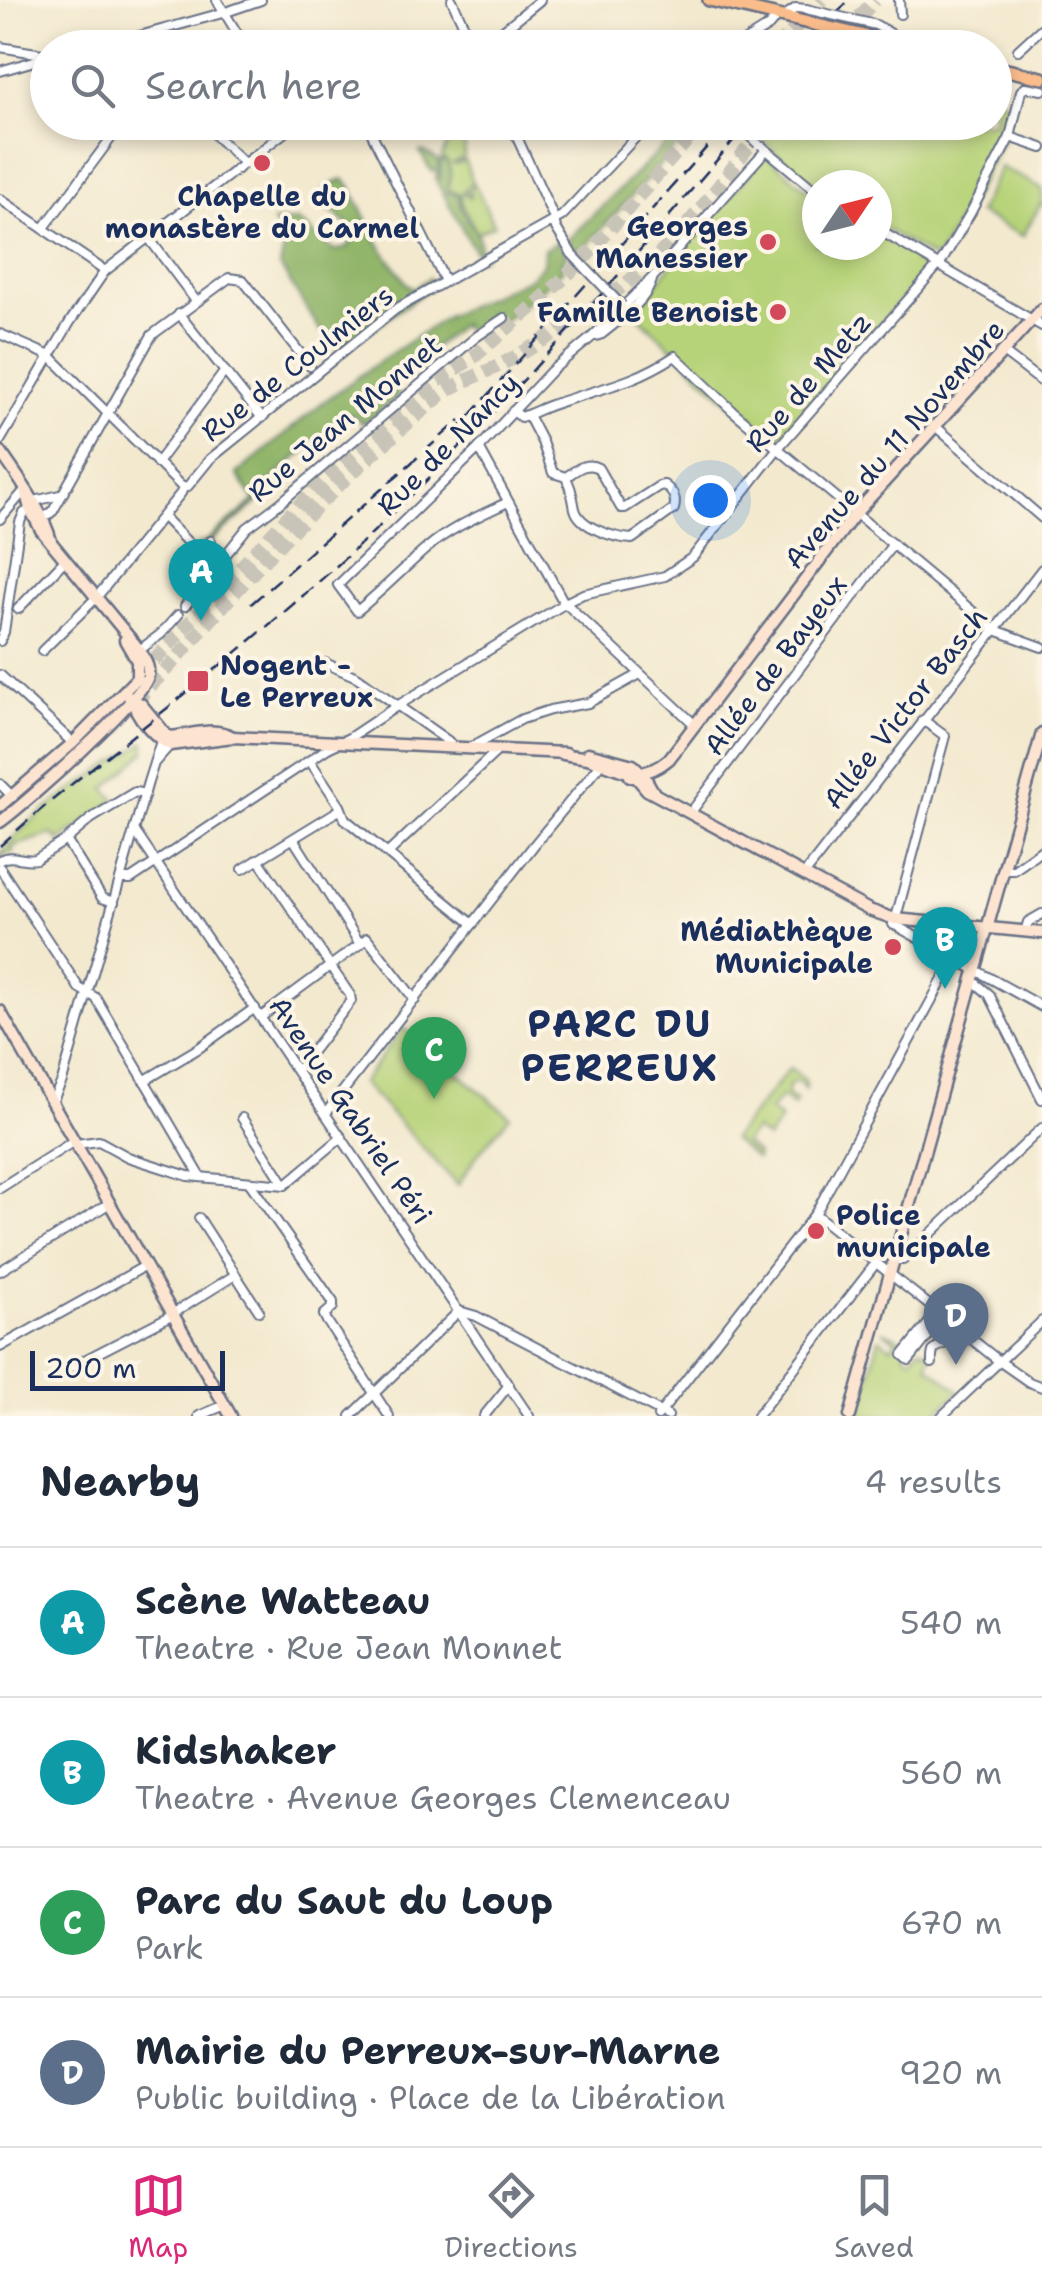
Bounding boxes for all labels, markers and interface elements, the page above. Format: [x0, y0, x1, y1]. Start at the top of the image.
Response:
search box [30, 30, 1012, 140]
icon: search [65, 58, 120, 113]
text: Search here [145, 60, 362, 111]
marker: Chapelle du monastère du Carmel [251, 152, 273, 174]
north arrow [802, 170, 892, 260]
place label: Chapelle du monastère du Carmel [105, 177, 419, 247]
place label: Georges Manessier [595, 207, 748, 277]
marker: Georges Manessier [757, 231, 779, 253]
street label: Rue de Coulmiers [193, 276, 401, 450]
place label: Famille Benoist [537, 293, 758, 331]
marker: Famille Benoist [767, 301, 789, 323]
street label: Rue de Metz [737, 304, 879, 460]
street label: Avenue du 11 Novembre [775, 311, 1013, 577]
street label: Rue Jean Monnet [240, 326, 450, 510]
street label: Rue de Nancy [368, 364, 528, 524]
your location [685, 475, 736, 526]
pin: A [168, 538, 234, 621]
street label: Allée de Bayeux [695, 567, 855, 763]
street label: Allée Victor Basch [814, 599, 996, 817]
place label: Nogent - Le Perreux [220, 646, 373, 716]
marker: Nogent - Le Perreux [185, 668, 211, 694]
pin: B [912, 906, 978, 989]
place label: Médiathèque Municipale [680, 912, 873, 982]
marker: Médiathèque Municipale [882, 936, 904, 958]
street label: Avenue Gabriel Péri [261, 989, 441, 1231]
district label: PARC DU PERREUX [521, 998, 719, 1093]
pin: C [402, 1016, 466, 1099]
place label: Police municipale [836, 1196, 991, 1266]
marker: Police municipale [805, 1220, 827, 1242]
pin: D [924, 1282, 988, 1365]
scale bar [30, 1346, 225, 1390]
text: 200 m [45, 1349, 136, 1387]
text: Nearby [40, 1453, 200, 1509]
text: 4 results [865, 1460, 1002, 1503]
text: Scène Watteau [135, 1575, 431, 1626]
text: A [60, 1601, 85, 1644]
text: 540 m [900, 1601, 1002, 1644]
text: Theatre · Rue Jean Monnet [135, 1626, 563, 1669]
text: Kidshaker [135, 1725, 336, 1776]
text: B [63, 1751, 82, 1794]
text: 560 m [900, 1751, 1002, 1794]
text: Theatre · Avenue Georges Clemenceau [135, 1776, 731, 1819]
text: Parc du Saut du Loup [135, 1875, 553, 1926]
text: C [63, 1901, 82, 1944]
text: 670 m [901, 1901, 1002, 1944]
text: Park [135, 1926, 204, 1969]
text: Mairie du Perreux-sur-Marne [135, 2025, 721, 2076]
text: D [61, 2051, 84, 2094]
text: 920 m [899, 2051, 1002, 2094]
text: Public building · Place de la Libération [135, 2076, 726, 2119]
tab: Map [128, 2168, 188, 2266]
tab: Directions [445, 2168, 578, 2266]
tab: Saved [834, 2168, 914, 2266]

